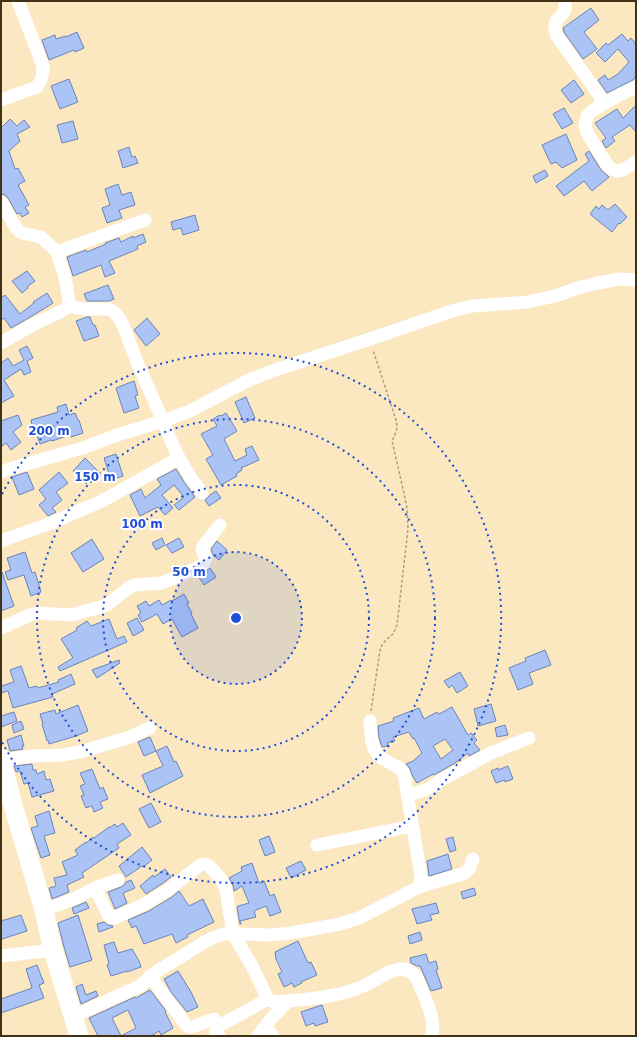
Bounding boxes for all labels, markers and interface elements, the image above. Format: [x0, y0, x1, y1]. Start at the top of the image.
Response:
text: 200 m [28, 424, 70, 438]
text: 150 m [74, 470, 116, 484]
text: 100 m [121, 517, 163, 531]
text: 50 m [172, 565, 206, 579]
centre of rings [229, 611, 243, 625]

